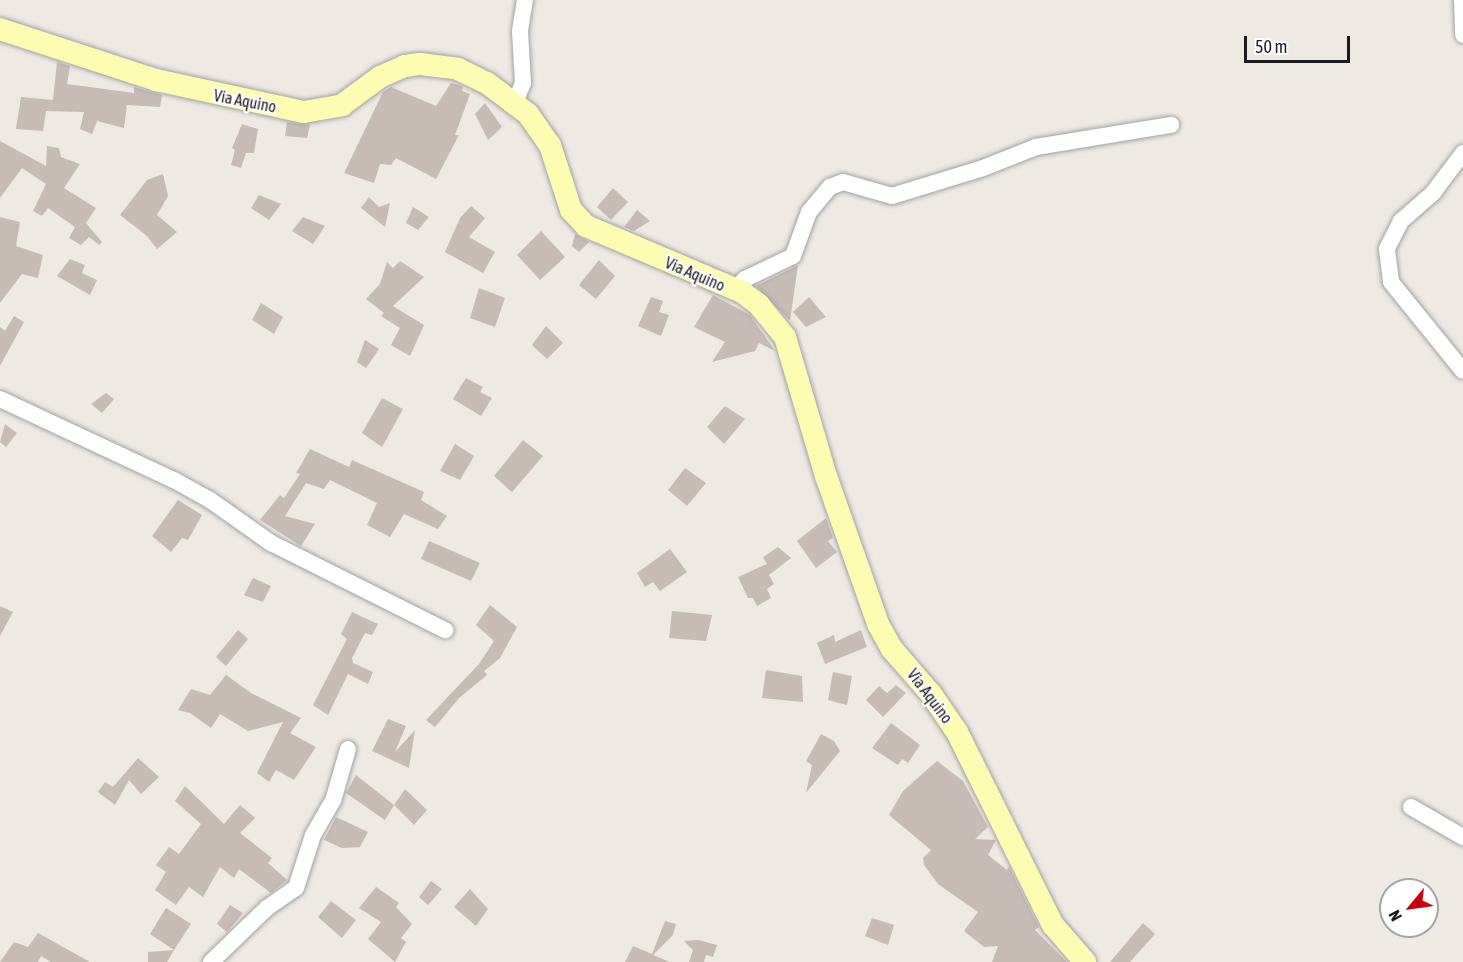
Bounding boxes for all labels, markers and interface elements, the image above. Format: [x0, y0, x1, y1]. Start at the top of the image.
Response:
scale bar [1247, 24, 1354, 62]
text: 50 m [1255, 36, 1287, 57]
street label: Via Aquino [212, 86, 278, 116]
street label: Via Aquino [662, 253, 728, 295]
street label: Via Aquino [903, 665, 957, 727]
north arrow [1379, 878, 1439, 938]
text: N [1385, 907, 1405, 924]

